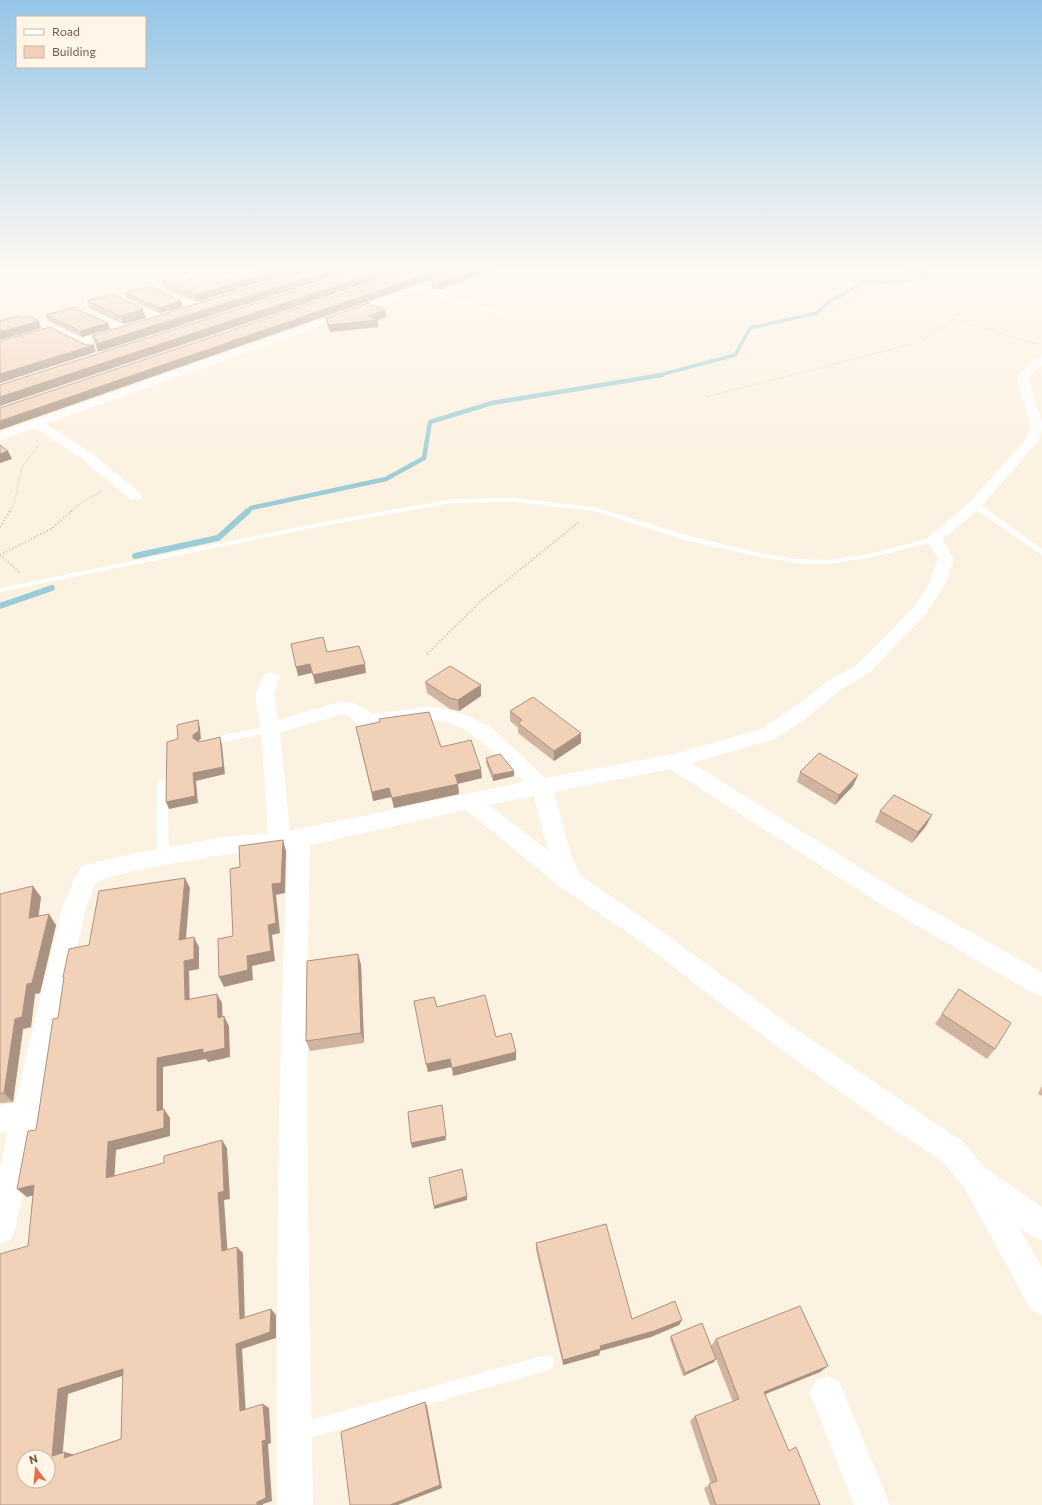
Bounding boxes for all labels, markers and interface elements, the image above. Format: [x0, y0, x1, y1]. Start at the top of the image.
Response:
legend [16, 16, 146, 68]
text: Road [52, 24, 80, 38]
text: Building [52, 44, 96, 58]
north arrow [16, 1449, 56, 1489]
text: N [27, 1452, 39, 1466]

